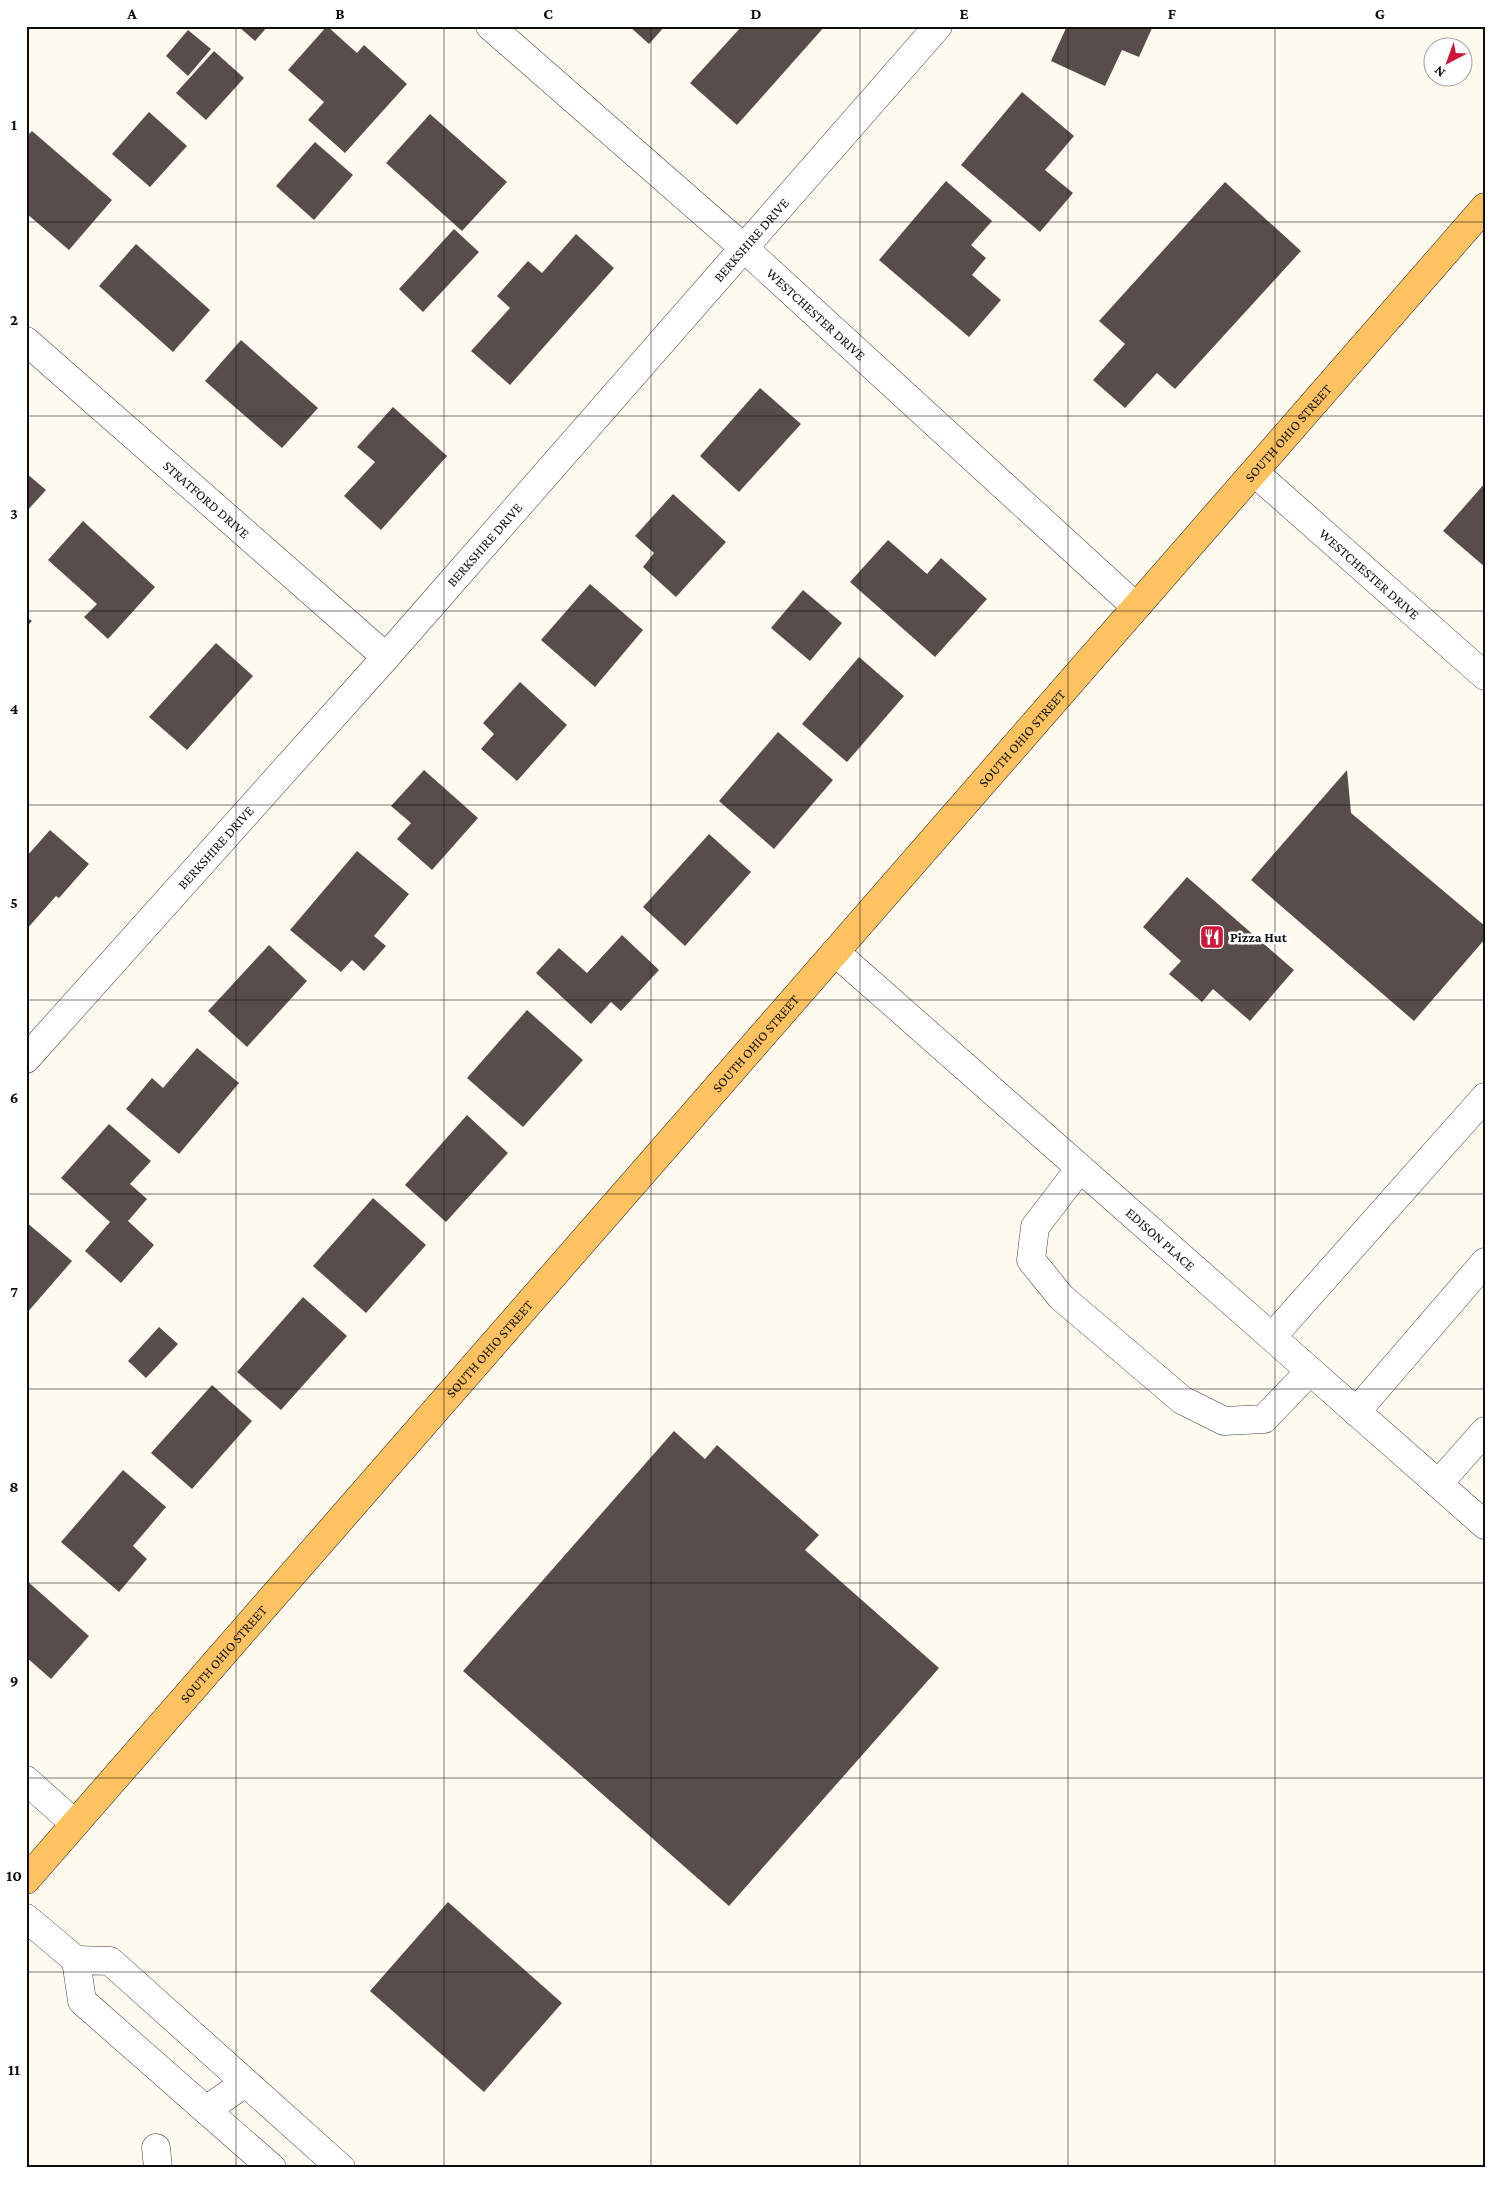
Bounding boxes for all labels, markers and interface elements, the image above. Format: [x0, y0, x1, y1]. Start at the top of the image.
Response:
text: A [126, 5, 137, 22]
text: B [335, 5, 345, 22]
text: C [543, 5, 553, 22]
text: D [750, 5, 762, 22]
text: E [959, 5, 969, 22]
text: F [1168, 5, 1177, 22]
text: G [1375, 5, 1385, 22]
north arrow [1424, 38, 1474, 88]
text: N [1430, 62, 1448, 81]
text: 1 [11, 116, 17, 133]
street label: BERKSHIRE DRIVE [710, 194, 792, 285]
street label: WESTCHESTER DRIVE [763, 265, 869, 364]
text: 2 [10, 311, 18, 328]
street label: SOUTH OHIO STREET [1241, 381, 1335, 485]
street label: STRATFORD DRIVE [160, 457, 253, 542]
street label: BERKSHIRE DRIVE [443, 499, 526, 590]
text: 3 [10, 505, 18, 522]
street label: WESTCHESTER DRIVE [1316, 525, 1423, 623]
street label: SOUTH OHIO STREET [975, 686, 1069, 790]
text: 4 [10, 700, 19, 717]
street label: BERKSHIRE DRIVE [174, 802, 257, 892]
text: 5 [10, 894, 18, 911]
restaurant icon: Pizza Hut [1199, 924, 1225, 950]
place label: Pizza Hut [1230, 929, 1288, 945]
street label: SOUTH OHIO STREET [709, 991, 803, 1095]
text: 6 [10, 1089, 18, 1106]
street label: EDISON PLACE [1123, 1204, 1199, 1274]
text: 7 [10, 1283, 18, 1300]
street label: SOUTH OHIO STREET [443, 1296, 536, 1401]
text: 8 [9, 1478, 19, 1495]
street label: SOUTH OHIO STREET [176, 1602, 270, 1706]
text: 9 [10, 1672, 18, 1689]
text: 10 [6, 1867, 22, 1884]
text: 11 [8, 2061, 20, 2078]

